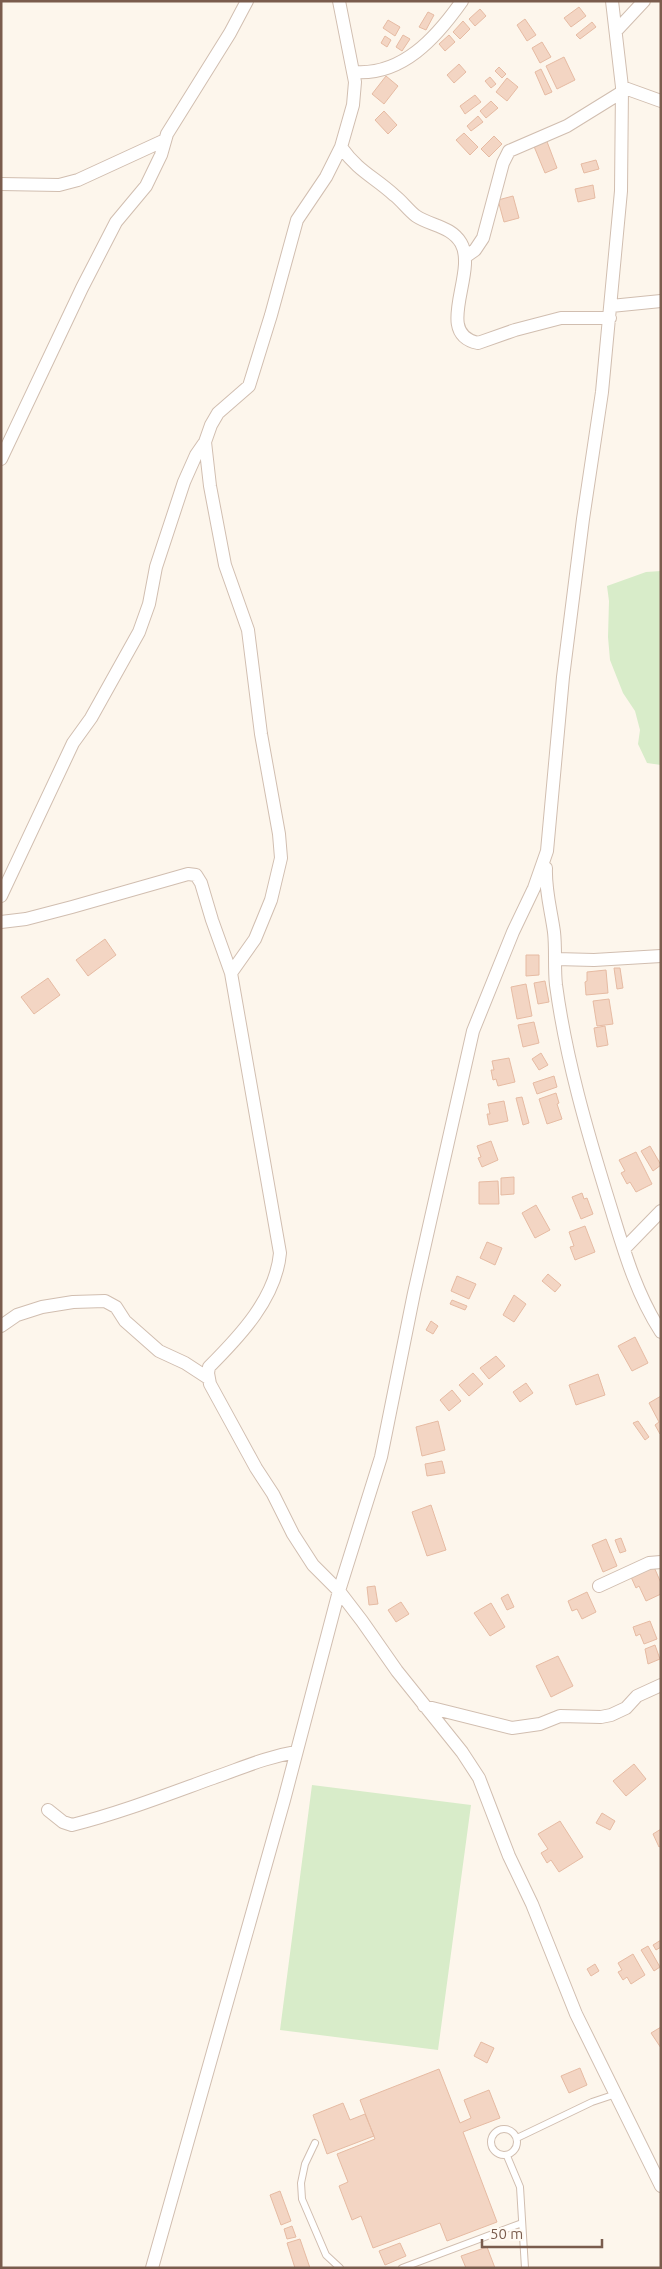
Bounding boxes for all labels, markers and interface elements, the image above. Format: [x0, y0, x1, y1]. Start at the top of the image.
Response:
scale bar [482, 2216, 602, 2248]
text: 50 m [490, 2225, 523, 2242]

